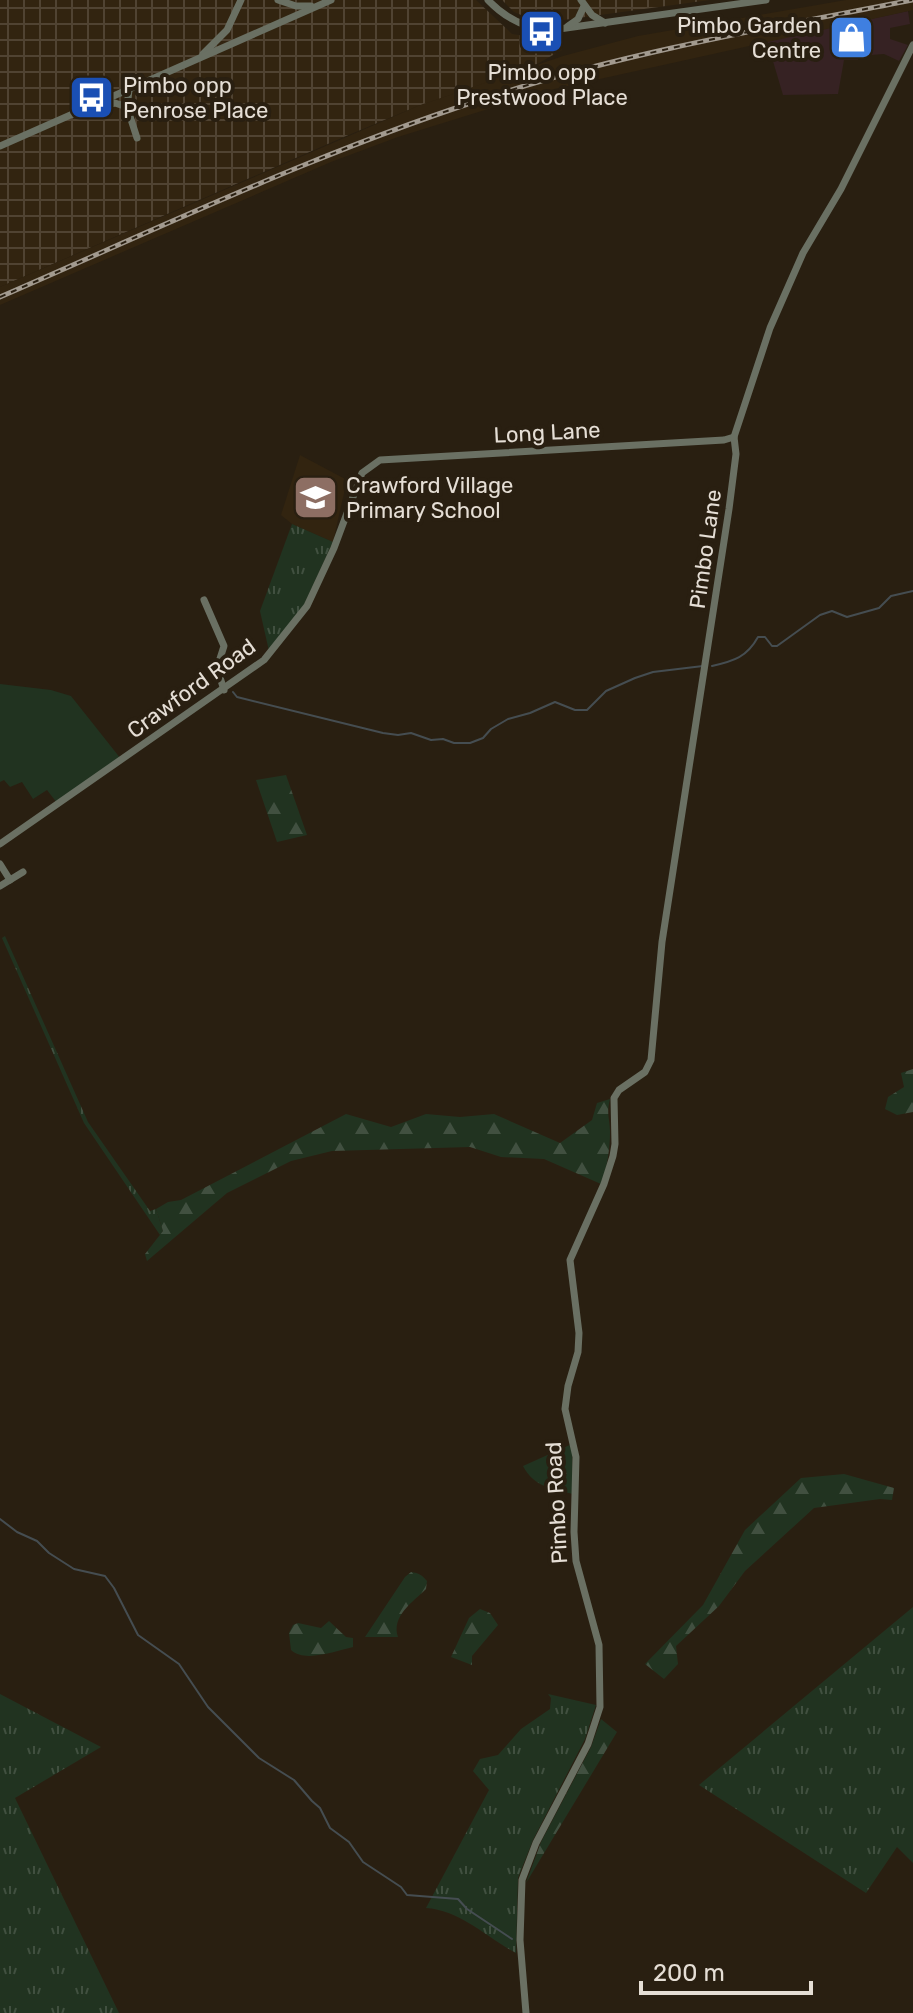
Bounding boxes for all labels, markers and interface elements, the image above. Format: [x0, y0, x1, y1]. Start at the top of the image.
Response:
bus stop icon: Pimbo opp Prestwood Place [518, 7, 566, 55]
place label: Pimbo Garden Centre [677, 12, 821, 64]
shop icon: Pimbo Garden Centre [828, 14, 876, 62]
place label: Pimbo opp Prestwood Place [456, 59, 628, 111]
place label: Pimbo opp Penrose Place [123, 72, 268, 124]
bus stop icon: Pimbo opp Penrose Place [68, 74, 116, 122]
street label: Long Lane [493, 416, 601, 449]
place label: Crawford Village Primary School [346, 472, 513, 524]
school or university icon: Crawford Village Primary School [291, 474, 339, 522]
street label: Pimbo Lane [684, 488, 727, 611]
street label: Crawford Road [122, 633, 261, 744]
street label: Pimbo Road [540, 1441, 573, 1565]
scale bar [641, 1945, 811, 1995]
text: 200 m [653, 1959, 725, 1987]

